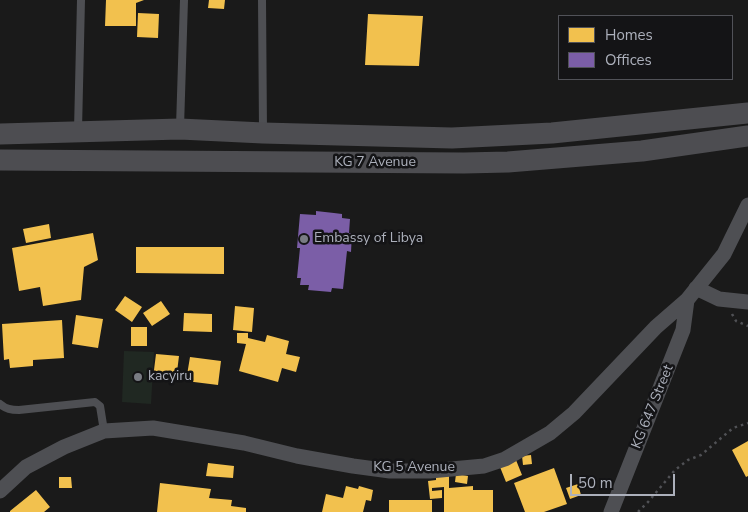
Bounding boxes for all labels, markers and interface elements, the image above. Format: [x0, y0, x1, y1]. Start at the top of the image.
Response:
legend [558, 15, 733, 80]
text: Homes [605, 25, 653, 45]
text: Offices [605, 50, 652, 70]
street label: KG 7 Avenue [334, 155, 416, 171]
place label: Embassy of Libya [314, 231, 423, 247]
marker: Embassy of Libya [298, 233, 310, 245]
street label: KG 647 Street [629, 363, 677, 451]
place label: kacyiru [148, 369, 192, 385]
marker: kacyiru [132, 371, 144, 383]
street label: KG 5 Avenue [373, 460, 455, 476]
scale bar [573, 464, 678, 496]
text: 50 m [578, 473, 613, 493]

